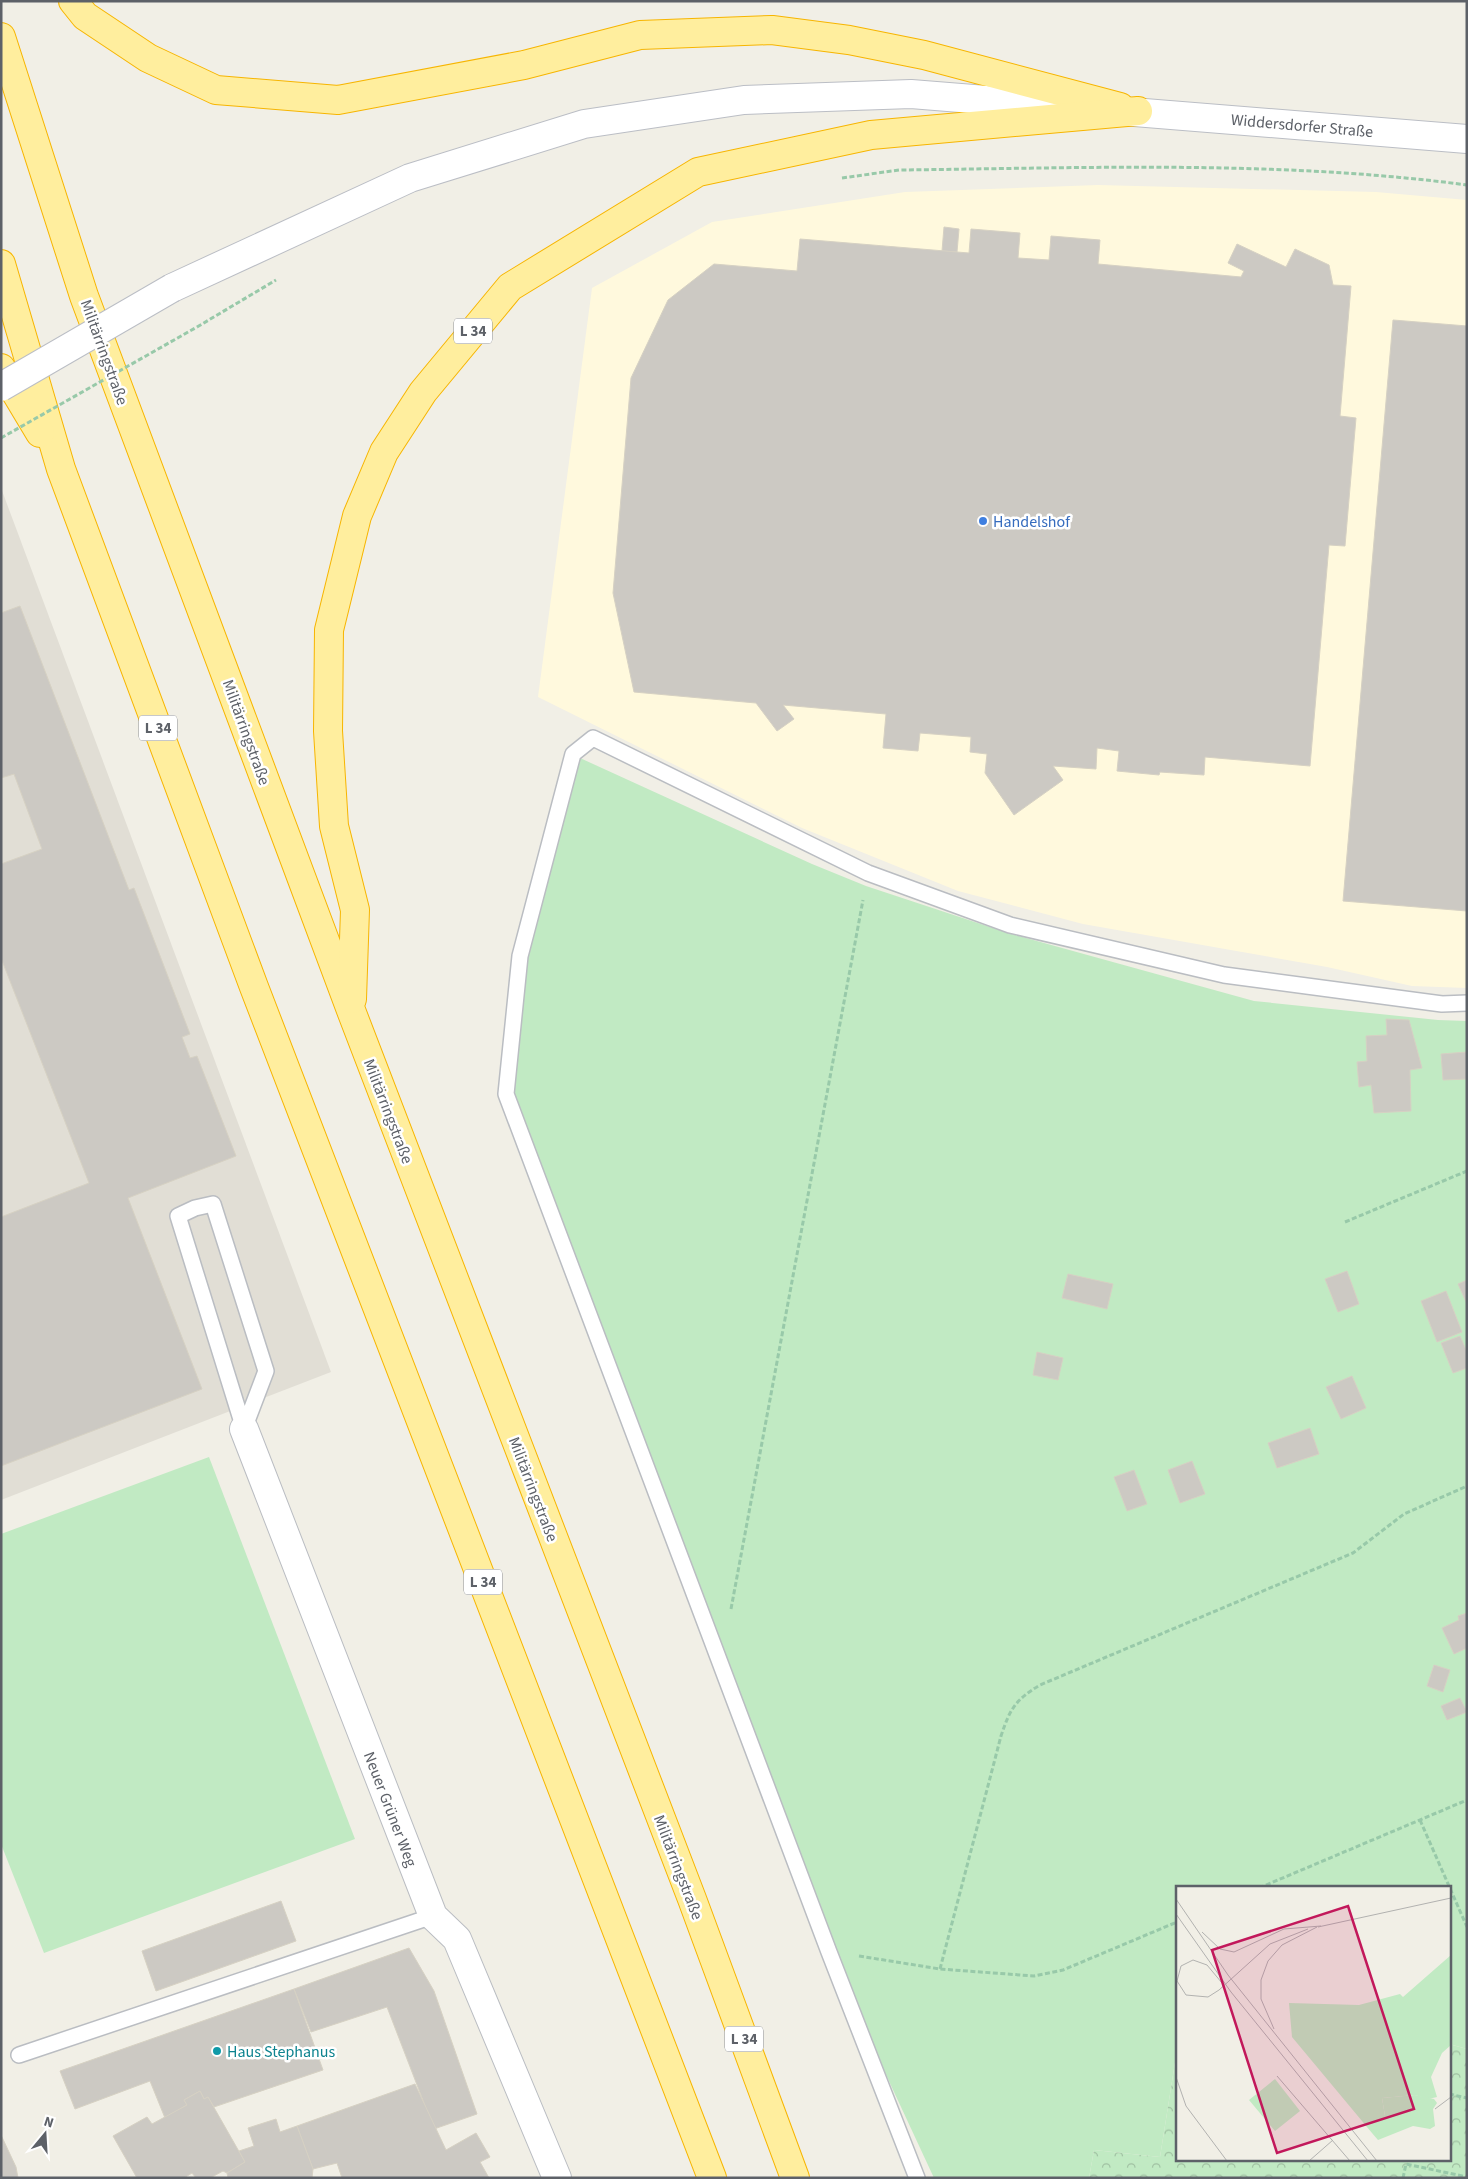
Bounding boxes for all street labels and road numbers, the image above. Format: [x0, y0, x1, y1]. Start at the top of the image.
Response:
street label: Widdersdorfer Straße [1230, 109, 1374, 143]
street label: Militärringstraße [75, 297, 133, 408]
road number: L 34 [454, 318, 492, 344]
street label: Militärringstraße [217, 677, 275, 788]
road number: L 34 [139, 716, 177, 740]
street label: Militärringstraße [358, 1056, 418, 1167]
street label: Militärringstraße [503, 1434, 563, 1545]
road number: L 34 [464, 1570, 502, 1594]
street label: Neuer Grüner Weg [358, 1749, 422, 1870]
street label: Militärringstraße [648, 1812, 708, 1923]
road number: L 34 [725, 2026, 763, 2052]

